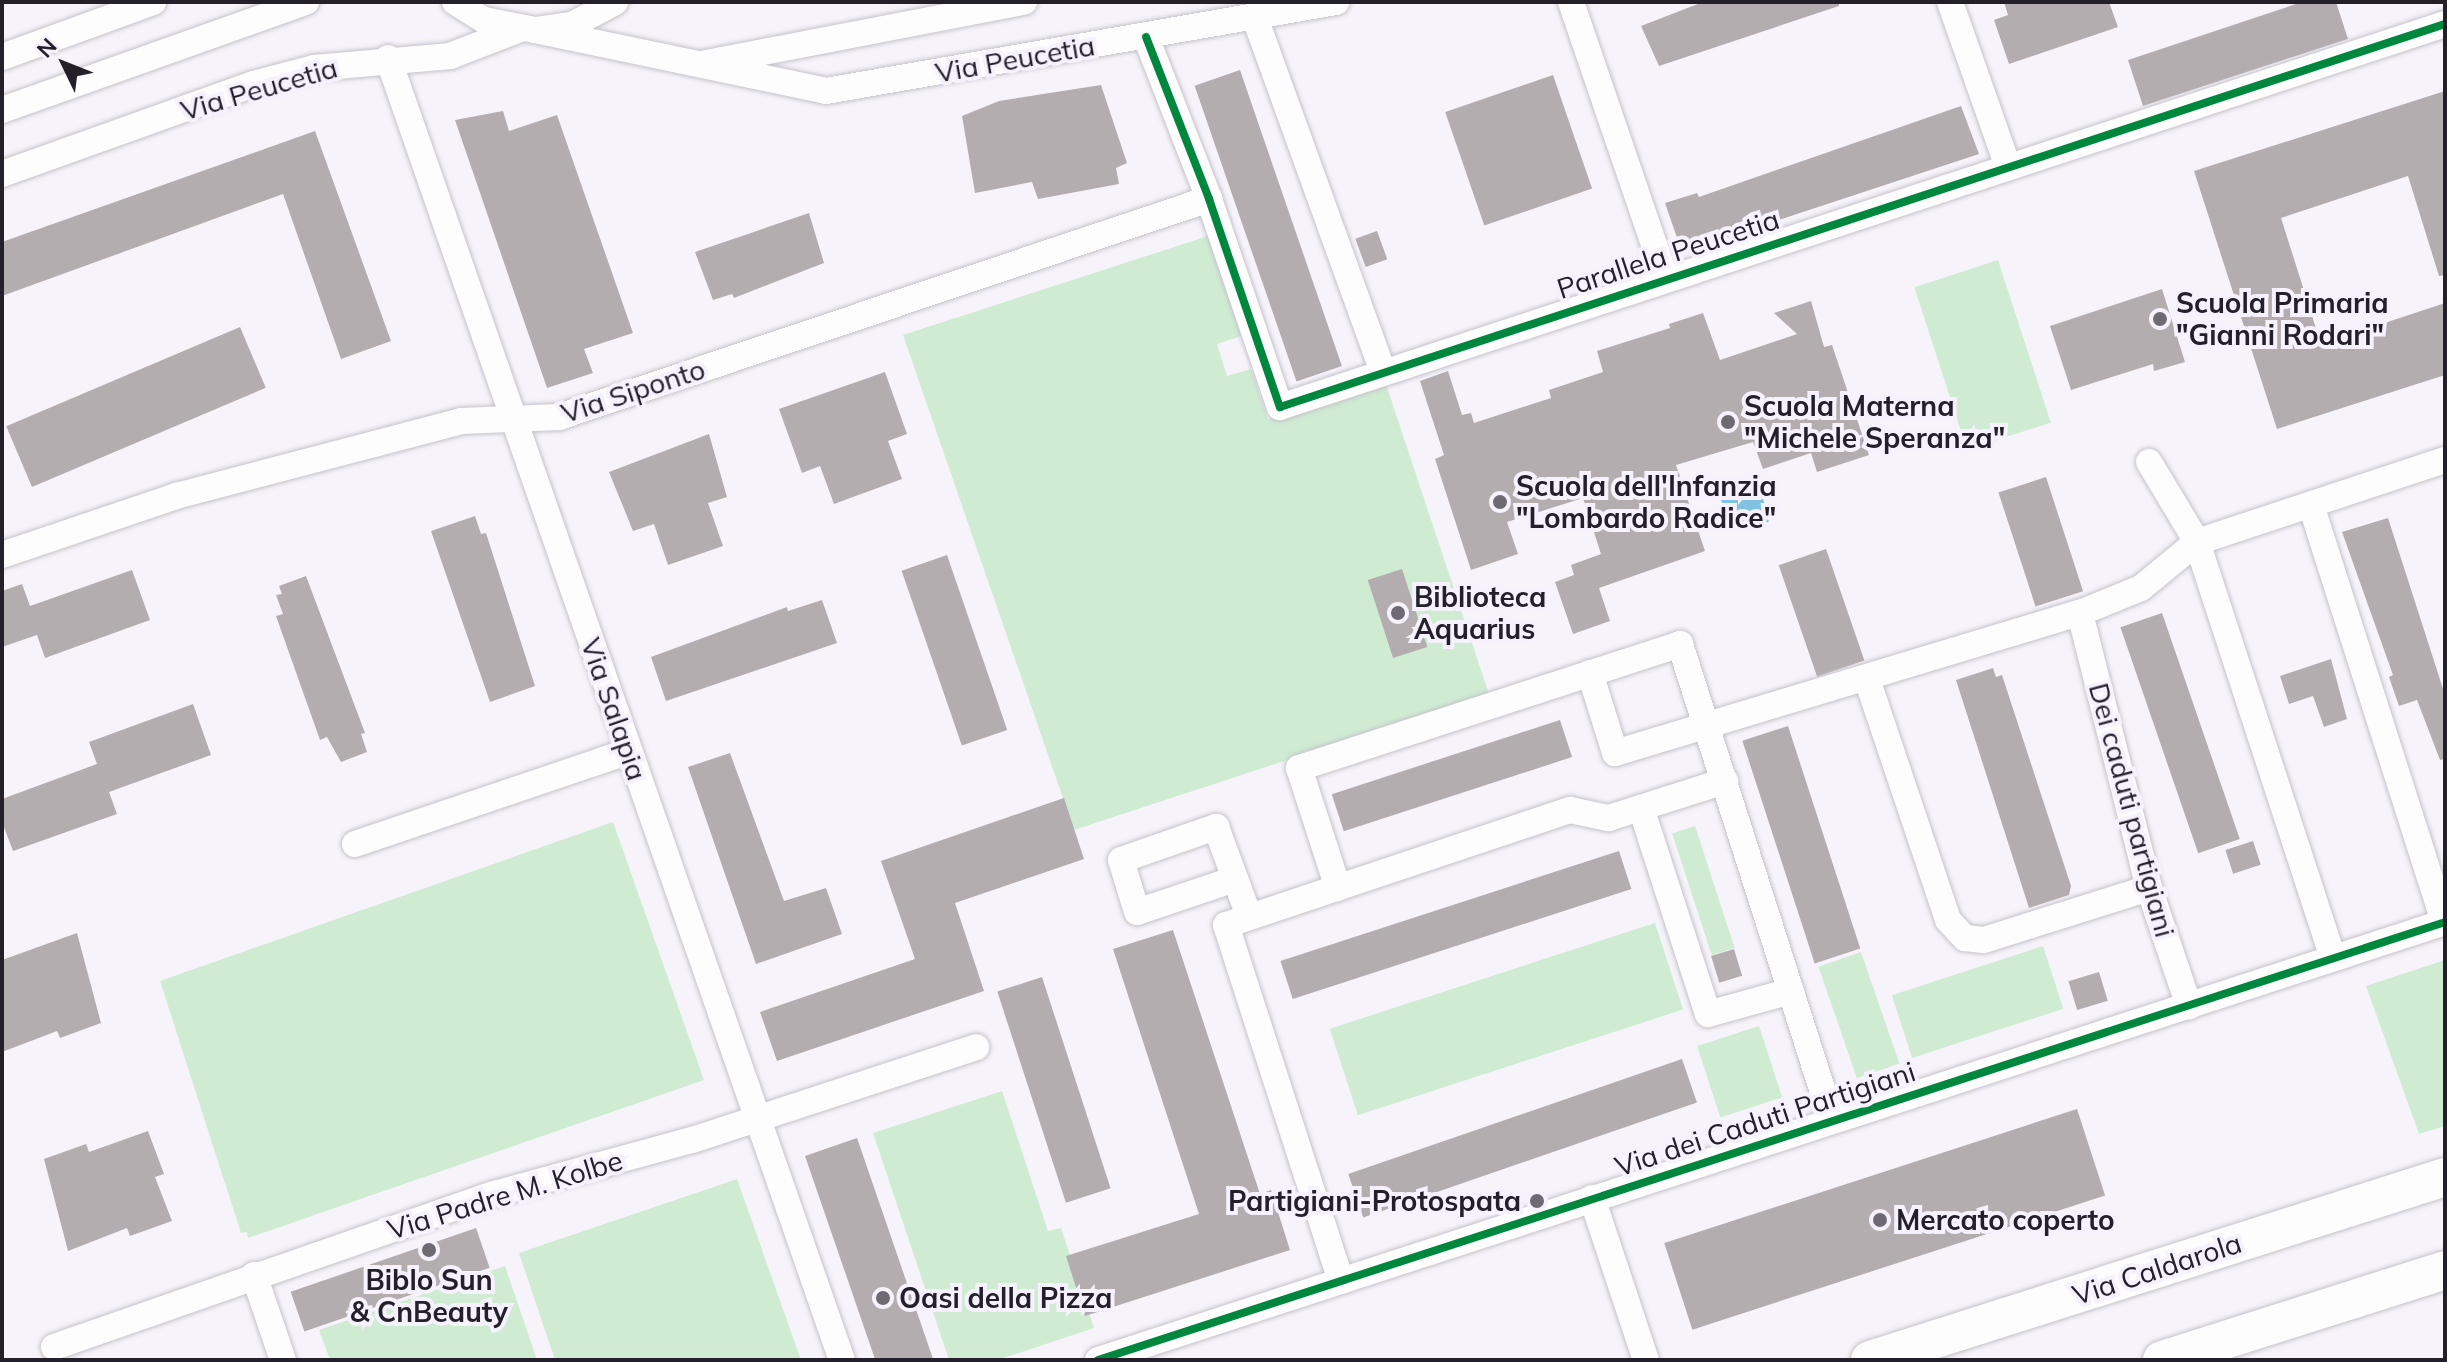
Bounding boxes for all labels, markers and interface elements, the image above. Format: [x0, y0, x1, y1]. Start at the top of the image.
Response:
north arrow [24, 24, 104, 104]
street label: Via Peucetia [933, 28, 1097, 90]
text: N [31, 32, 62, 63]
street label: Via Peucetia [177, 51, 341, 127]
street label: Parallela Peucetia [1553, 202, 1783, 306]
place label: Scuola Primaria "Gianni Rodari" [2176, 286, 2389, 352]
marker: Scuola Primaria "Gianni Rodari" [2151, 310, 2169, 328]
street label: Via Siponto [557, 352, 709, 430]
place label: Scuola Materna "Michele Speranza" [1744, 389, 2005, 455]
marker: Scuola Materna "Michele Speranza" [1719, 413, 1737, 431]
place label: Scuola dell'Infanzia "Lombardo Radice" [1516, 469, 1777, 535]
marker: Scuola dell'Infanzia "Lombardo Radice" [1491, 493, 1509, 511]
place label: Biblioteca Aquarius [1414, 580, 1546, 646]
marker: Biblioteca Aquarius [1389, 604, 1407, 622]
street label: Via Salapia [574, 633, 654, 785]
street label: Dei caduti partigiani [2082, 679, 2182, 941]
street label: Via dei Caduti Partigiani [1611, 1055, 1919, 1183]
street label: Via Padre M. Kolbe [384, 1143, 626, 1247]
place label: Partigiani-Protospata [1228, 1184, 1521, 1218]
marker: Partigiani-Protospata [1528, 1192, 1546, 1210]
place label: Mercato coperto [1896, 1203, 2115, 1237]
marker: Mercato coperto [1871, 1211, 1889, 1229]
street label: Via Caldarola [2068, 1226, 2246, 1312]
marker: Biblo Sun & CnBeauty [420, 1241, 438, 1259]
place label: Biblo Sun & CnBeauty [350, 1263, 508, 1329]
place label: Oasi della Pizza [899, 1281, 1112, 1315]
marker: Oasi della Pizza [874, 1289, 892, 1307]

